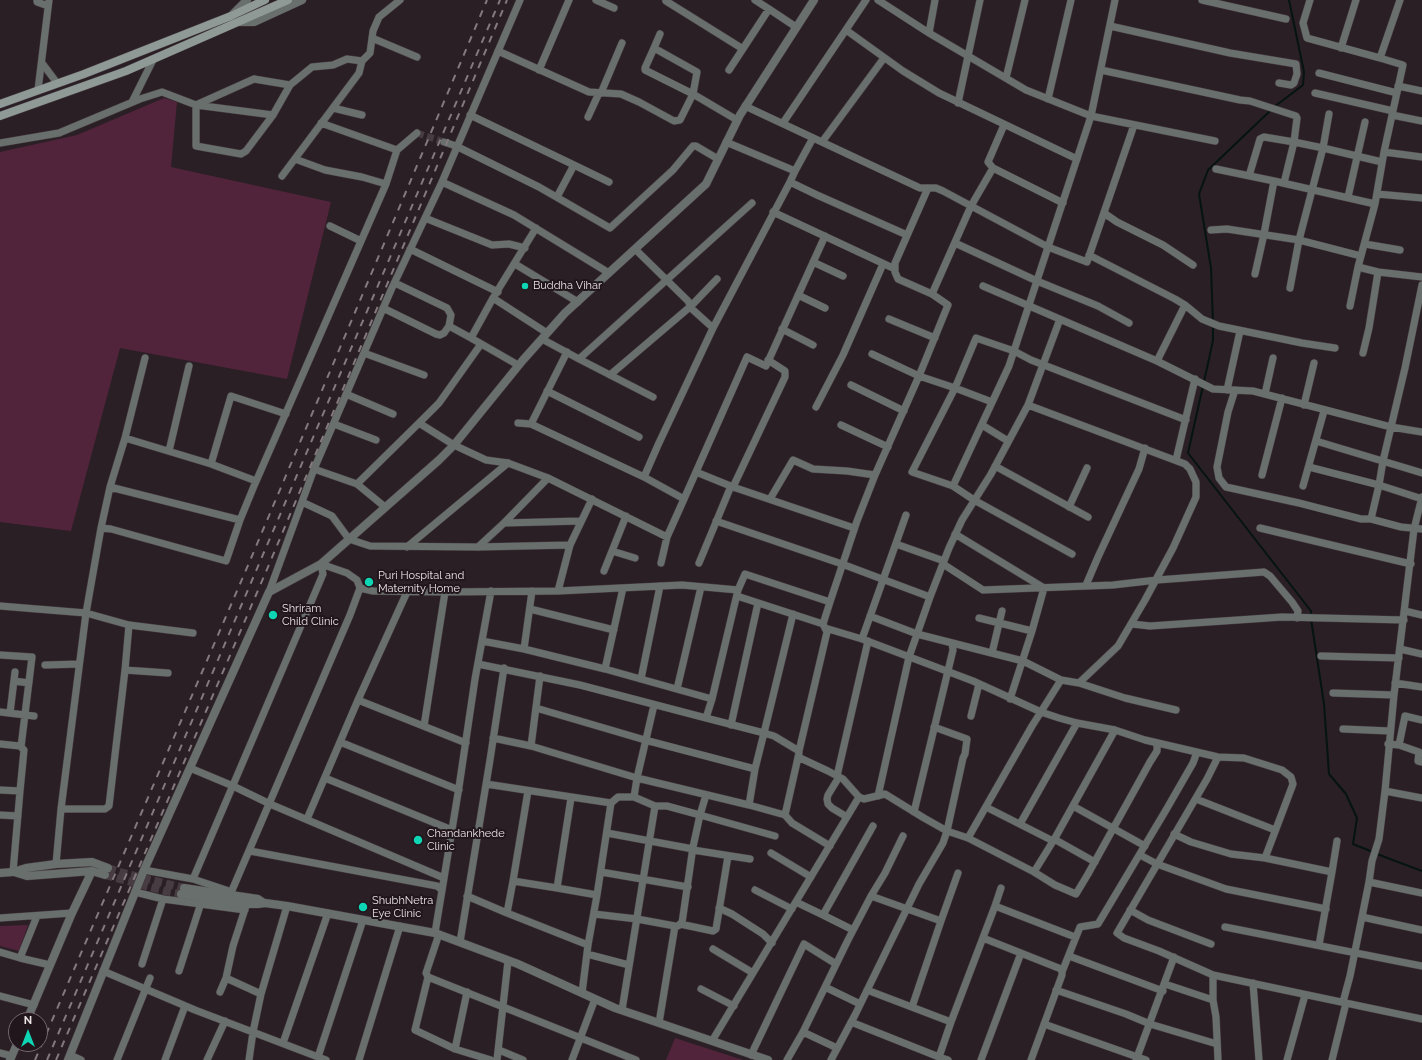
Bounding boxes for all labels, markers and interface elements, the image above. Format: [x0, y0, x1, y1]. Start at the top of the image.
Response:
place label: Buddha Vihar [533, 279, 602, 293]
marker: Buddha Vihar [520, 281, 530, 291]
place label: Puri Hospital and Maternity Home [378, 569, 464, 595]
marker: Puri Hospital and Maternity Home [363, 576, 375, 588]
place label: Shriram Child Clinic [282, 602, 339, 628]
marker: Shriram Child Clinic [267, 609, 279, 621]
place label: Chandankhede Clinic [427, 827, 505, 853]
marker: Chandankhede Clinic [412, 834, 424, 846]
place label: ShubhNetra Eye Clinic [372, 894, 433, 920]
marker: ShubhNetra Eye Clinic [357, 901, 369, 913]
north arrow [8, 1012, 48, 1052]
text: N [24, 1014, 32, 1027]

